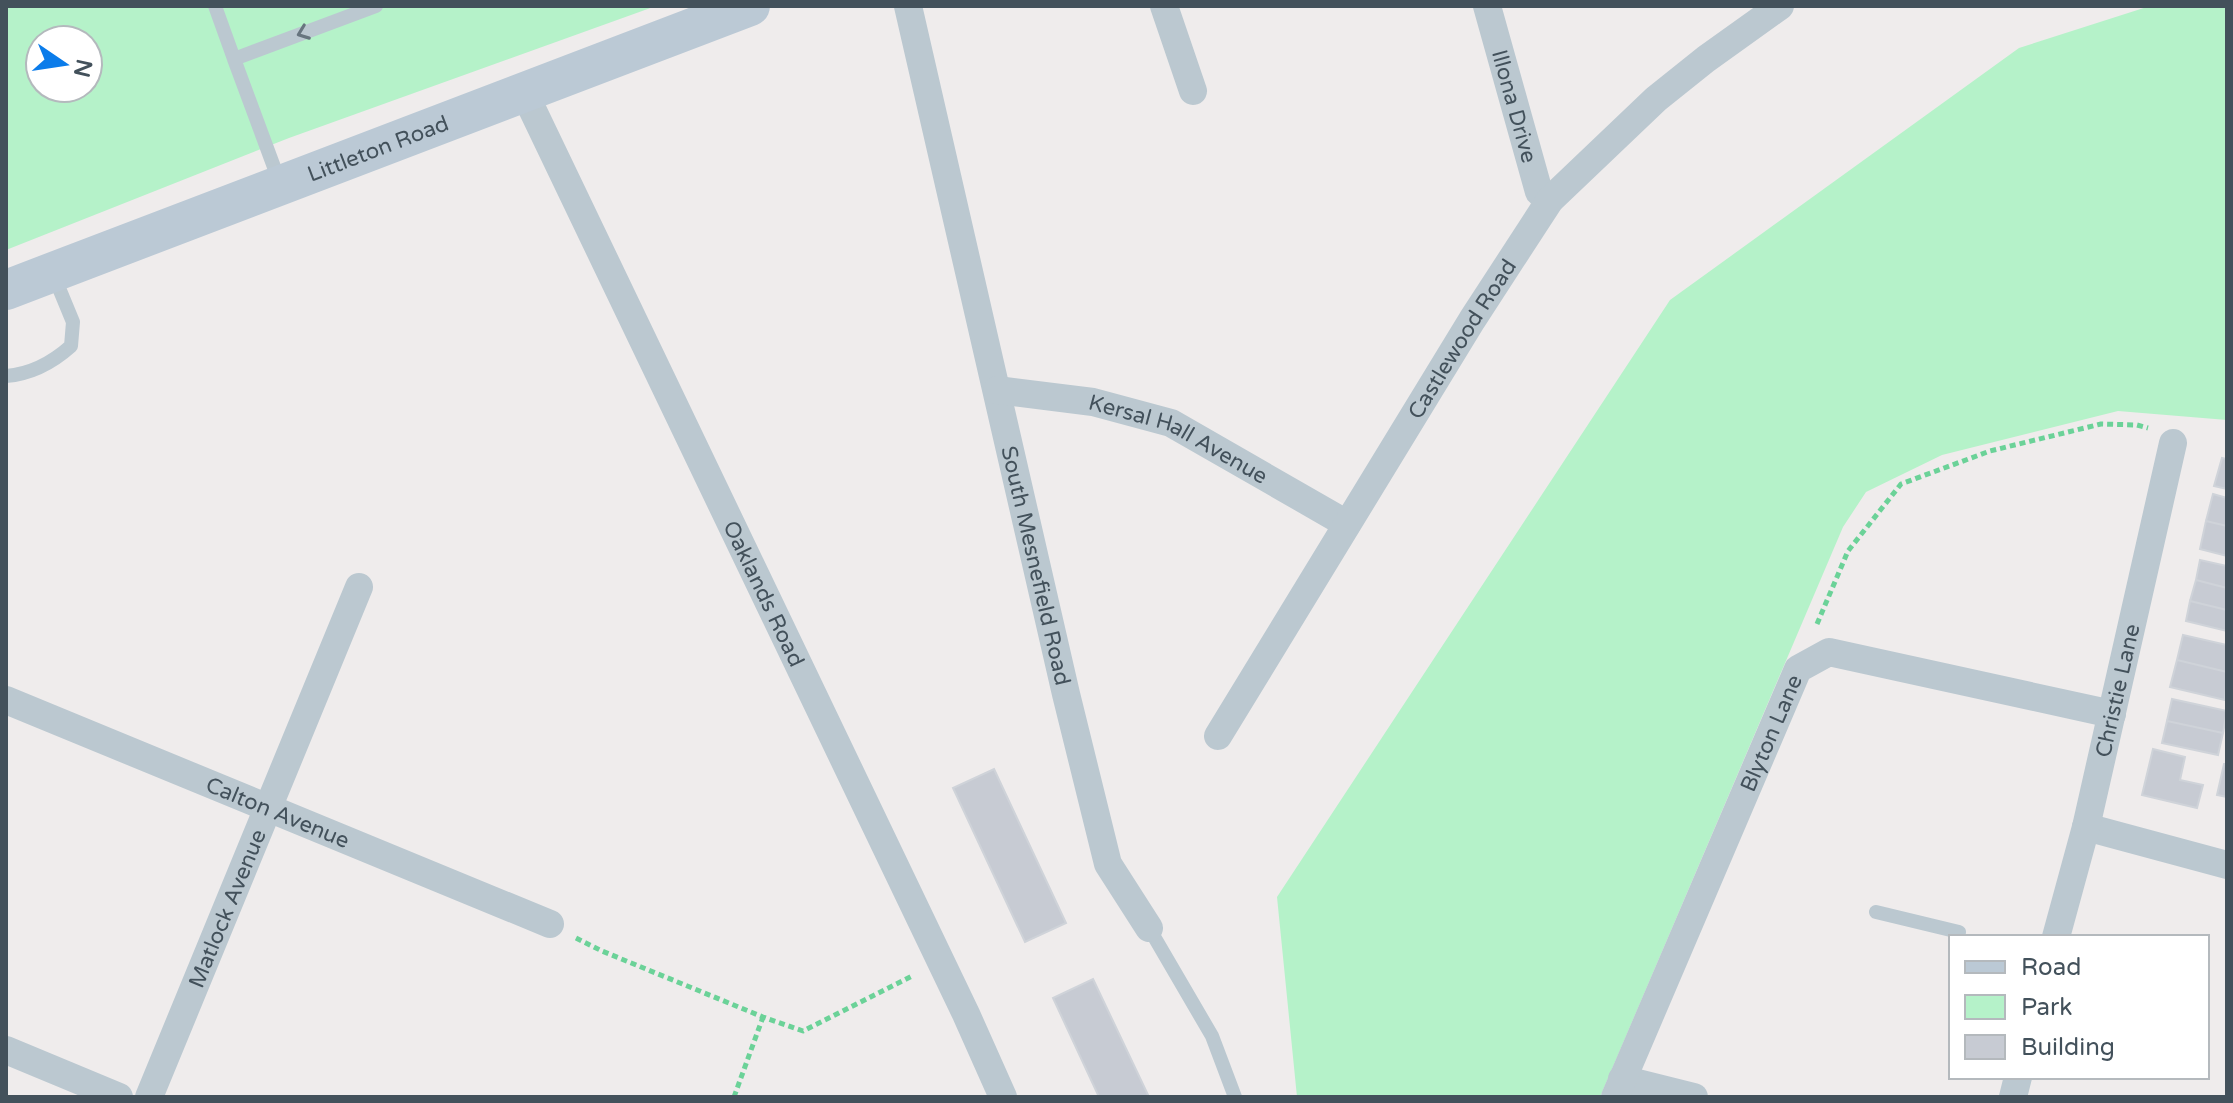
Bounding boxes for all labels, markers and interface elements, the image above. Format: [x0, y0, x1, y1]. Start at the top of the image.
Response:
one-way arrow [297, 23, 311, 40]
north arrow [24, 24, 104, 104]
street label: Illona Drive [1486, 47, 1542, 166]
text: N [68, 57, 97, 80]
street label: Littleton Road [304, 110, 452, 188]
street label: Castlewood Road [1403, 255, 1522, 424]
street label: Kersal Hall Avenue [1086, 389, 1272, 490]
street label: South Mesnefield Road [995, 444, 1076, 688]
street label: Oaklands Road [717, 517, 809, 671]
street label: Christie Lane [2090, 621, 2146, 760]
street label: Blyton Lane [1735, 671, 1808, 796]
street label: Calton Avenue [202, 772, 353, 854]
street label: Matlock Avenue [183, 826, 272, 992]
legend [1949, 935, 2209, 1079]
text: Road [2021, 953, 2081, 982]
text: Park [2021, 993, 2072, 1022]
text: Building [2021, 1033, 2115, 1062]

